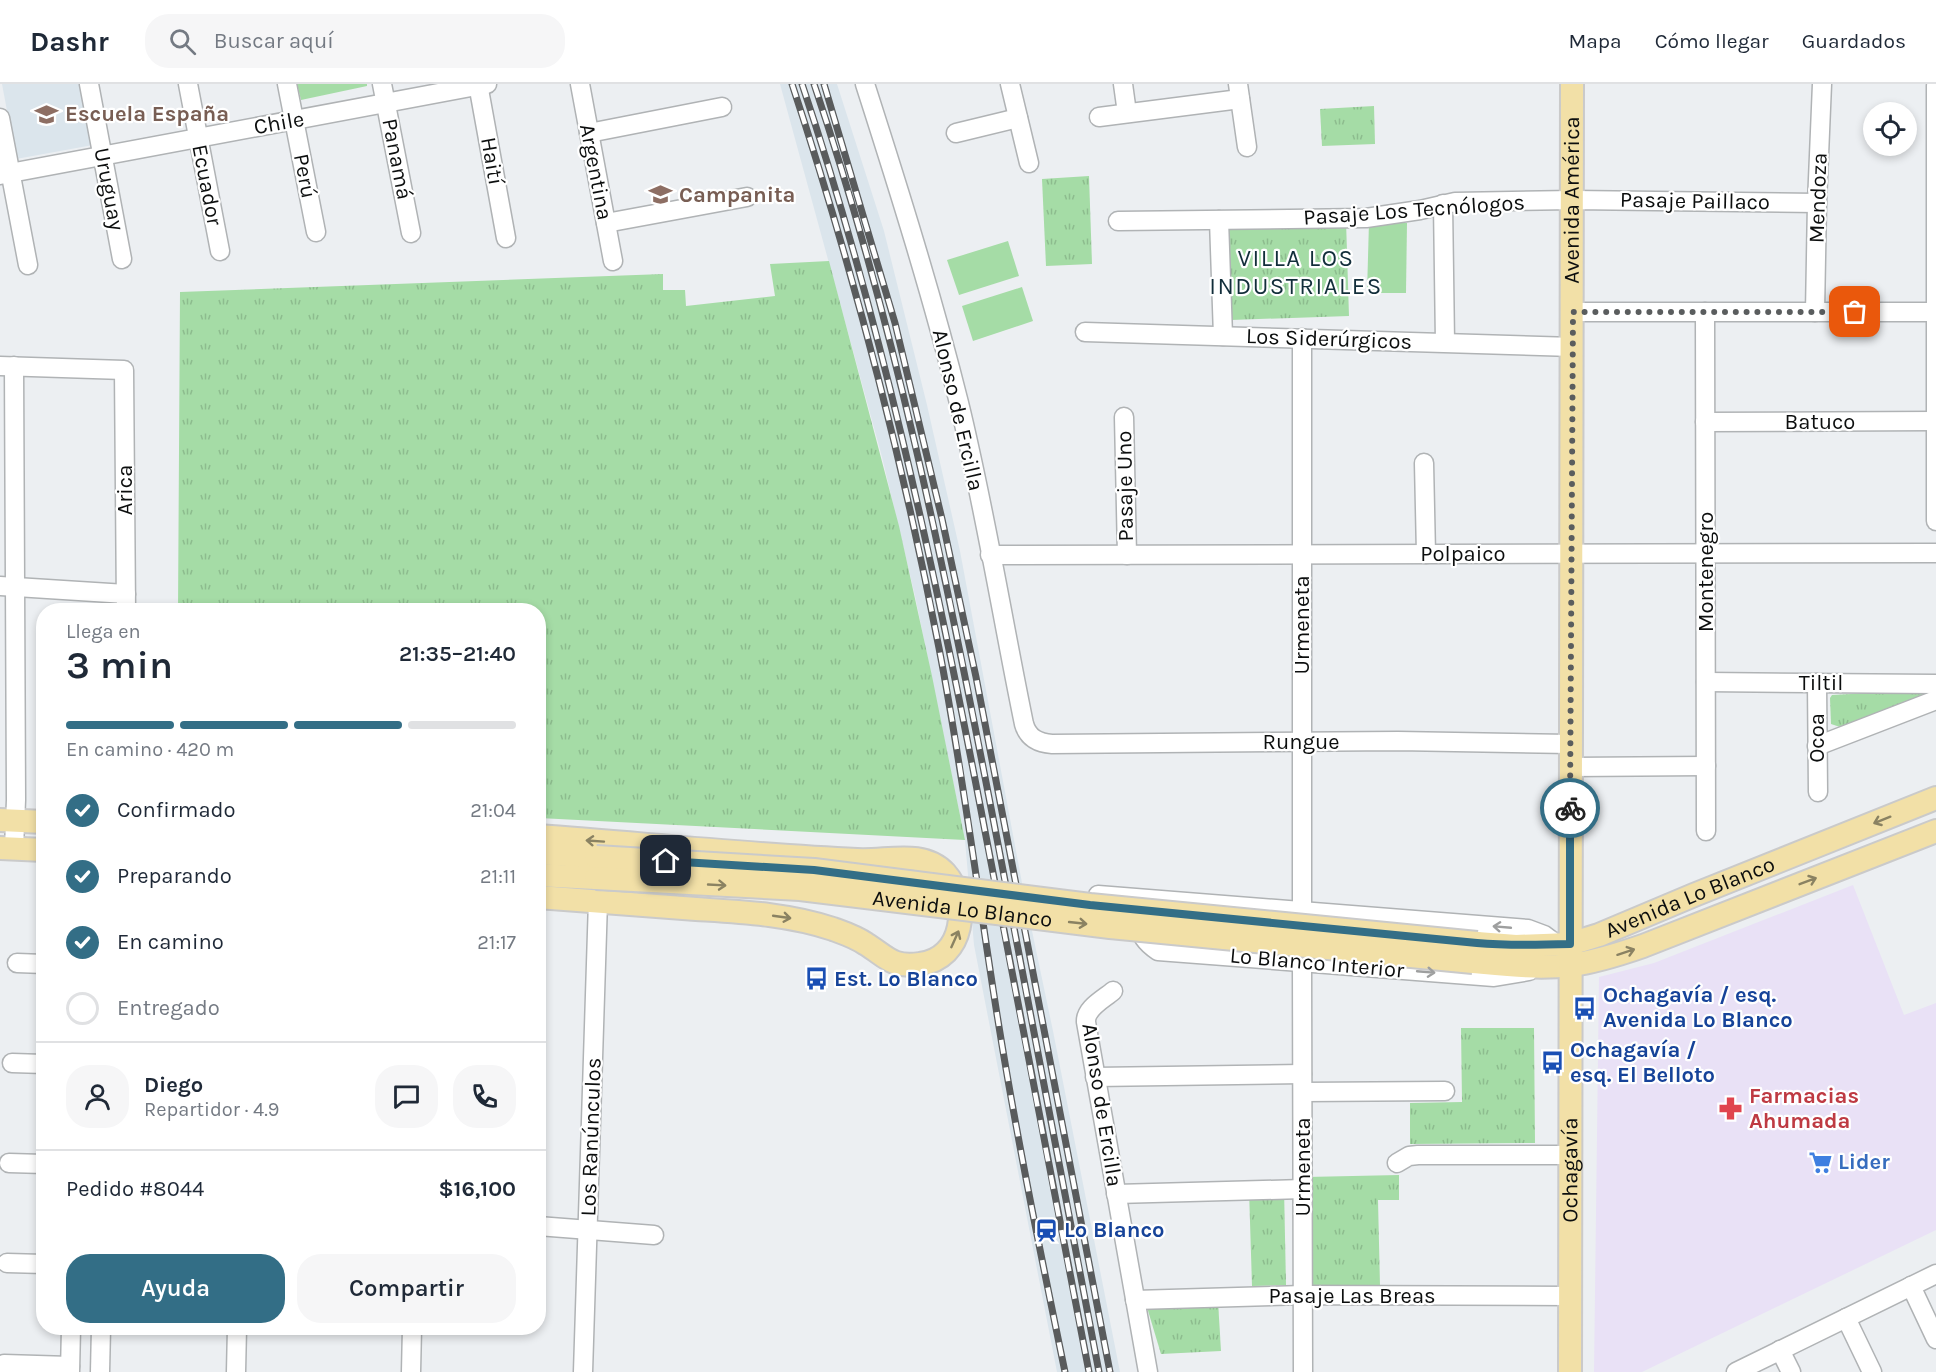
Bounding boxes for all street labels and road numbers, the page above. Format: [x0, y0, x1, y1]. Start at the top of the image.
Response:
street label: Chile [252, 106, 306, 140]
street label: Panamá [376, 116, 418, 202]
street label: Avenida América [1559, 116, 1585, 284]
street label: Argentina [574, 122, 618, 222]
street label: Haití [475, 135, 509, 187]
street label: Ecuador [186, 142, 228, 228]
street label: Uruguay [88, 145, 130, 233]
street label: Perú [288, 152, 322, 200]
street label: Mendoza [1803, 152, 1833, 244]
street label: Pasaje Paillaco [1620, 187, 1770, 215]
street label: Pasaje Los Tecnólogos [1302, 189, 1526, 231]
street label: Los Siderúrgicos [1246, 323, 1412, 355]
street label: Alonso de Ercilla [927, 327, 989, 493]
street label: Batuco [1785, 409, 1855, 435]
street label: Pasaje Uno [1111, 430, 1139, 542]
street label: Arica [112, 465, 138, 515]
street label: Montenegro [1693, 512, 1719, 632]
street label: Polpaico [1420, 541, 1506, 567]
street label: Urmeneta [1289, 575, 1315, 675]
street label: Tiltil [1799, 670, 1843, 696]
street label: Ocoa [1804, 713, 1830, 763]
street label: Rungue [1262, 729, 1340, 755]
street label: Avenida Lo Blanco [1601, 851, 1779, 944]
street label: Avenida Lo Blanco [871, 885, 1054, 933]
street label: Lo Blanco Interior [1229, 942, 1405, 984]
street label: Alonso de Ercilla [1076, 1021, 1128, 1189]
street label: Los Ranúnculos [575, 1057, 607, 1217]
street label: Urmeneta [1290, 1117, 1316, 1217]
street label: Ochagavía [1557, 1117, 1583, 1223]
street label: Pasaje Las Breas [1268, 1283, 1436, 1309]

